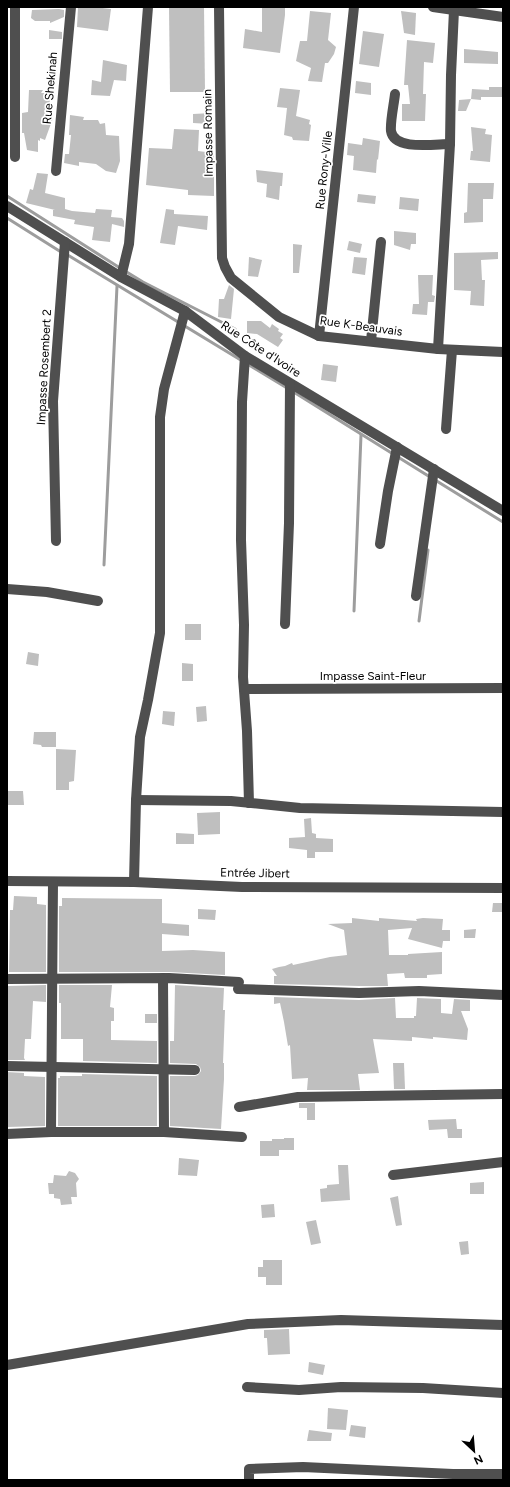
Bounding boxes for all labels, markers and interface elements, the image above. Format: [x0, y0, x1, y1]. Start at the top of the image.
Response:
street label: Rue Shekinah [40, 51, 60, 125]
street label: Impasse Romain [200, 89, 216, 177]
street label: Rue Rony-Ville [313, 130, 335, 210]
street label: Impasse Rosembert 2 [34, 309, 54, 425]
street label: Rue K-Beauvais [319, 313, 404, 339]
street label: Rue Côte d'Ivoire [218, 318, 304, 380]
street label: Impasse Saint-Fleur [320, 669, 426, 683]
street label: Entrée Jibert [220, 865, 290, 881]
north arrow [454, 1431, 494, 1471]
text: N [471, 1452, 485, 1467]

